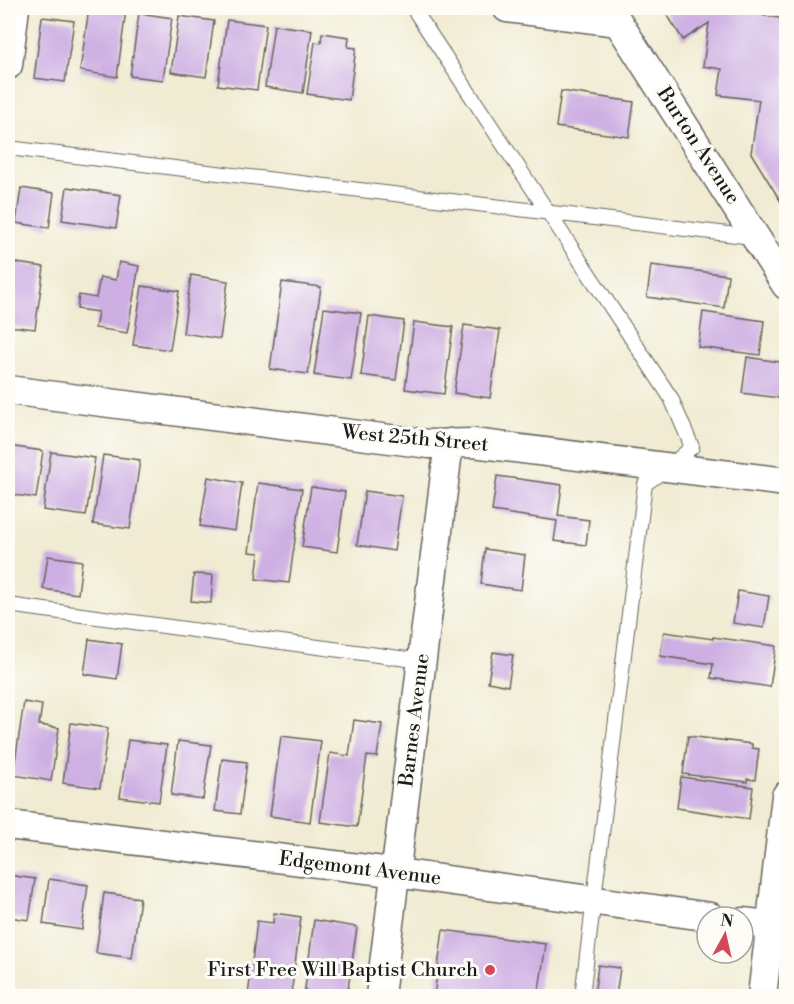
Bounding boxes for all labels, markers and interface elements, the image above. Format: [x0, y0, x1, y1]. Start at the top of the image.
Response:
street label: Burton Avenue [650, 82, 745, 209]
street label: West 25th Street [340, 420, 489, 458]
street label: Barnes Avenue [394, 652, 436, 789]
street label: Edgemont Avenue [277, 847, 443, 891]
north arrow [695, 905, 755, 965]
text: N [719, 910, 735, 932]
place label: First Free Will Baptist Church [207, 958, 478, 983]
marker: First Free Will Baptist Church [483, 963, 497, 977]

